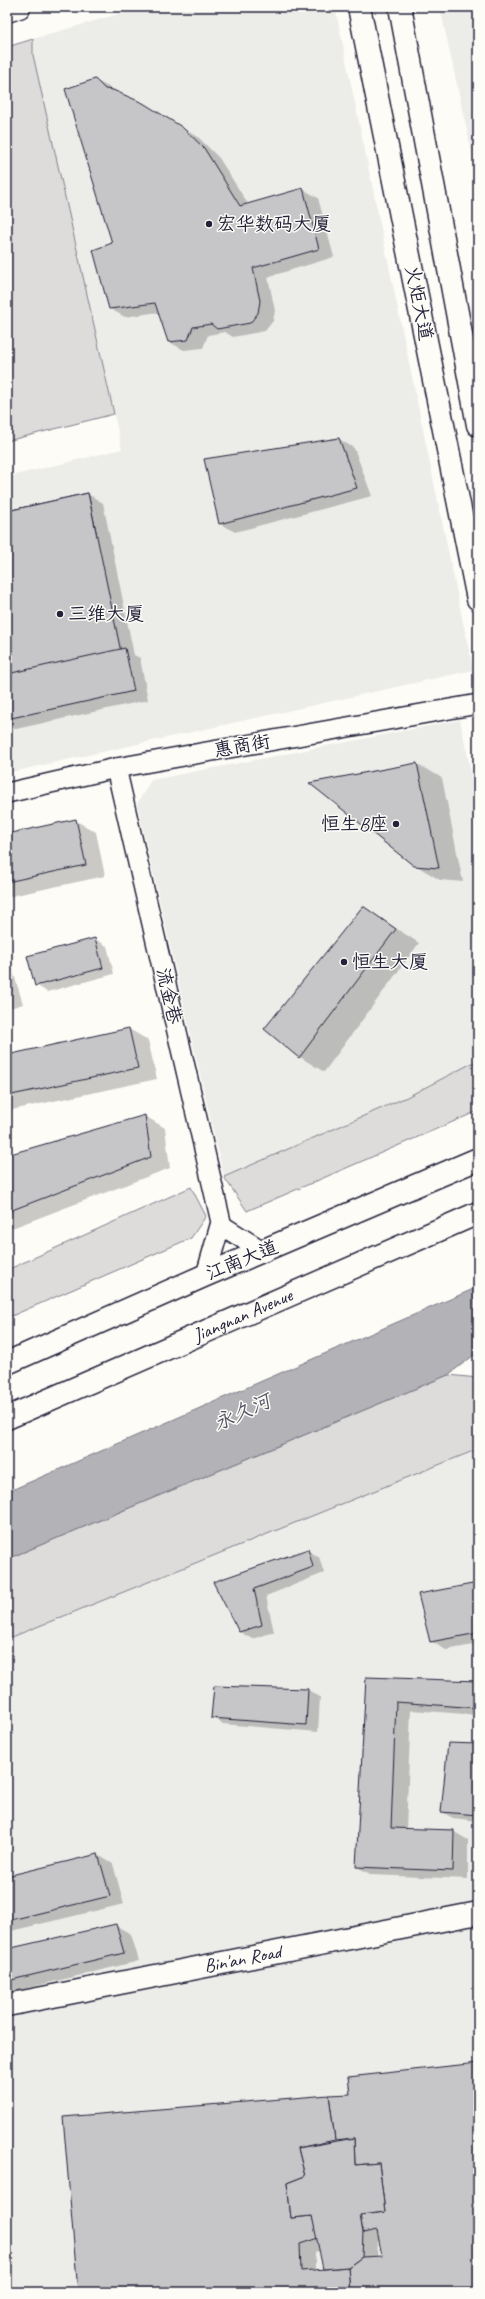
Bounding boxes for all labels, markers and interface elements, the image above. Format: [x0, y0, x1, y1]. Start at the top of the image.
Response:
place label: 宏华数码大厦 [217, 212, 331, 236]
marker: 宏华数码大厦 [204, 219, 214, 229]
street label: 火炬大道 [400, 263, 438, 343]
place label: 三维大厦 [68, 602, 144, 626]
marker: 三维大厦 [55, 609, 65, 619]
street label: 惠商街 [212, 729, 272, 763]
place label: 恒生B座 [321, 812, 388, 836]
marker: 恒生B座 [391, 819, 401, 829]
place label: 恒生大厦 [352, 950, 428, 974]
marker: 恒生大厦 [339, 957, 349, 967]
street label: 流金巷 [151, 966, 187, 1026]
street label: 江南大道 [202, 1235, 282, 1285]
street label: Jiangnan Avenue [188, 1283, 298, 1348]
water label: 永久河 [210, 1387, 277, 1436]
street label: Bin'an Road [202, 1939, 287, 1978]

